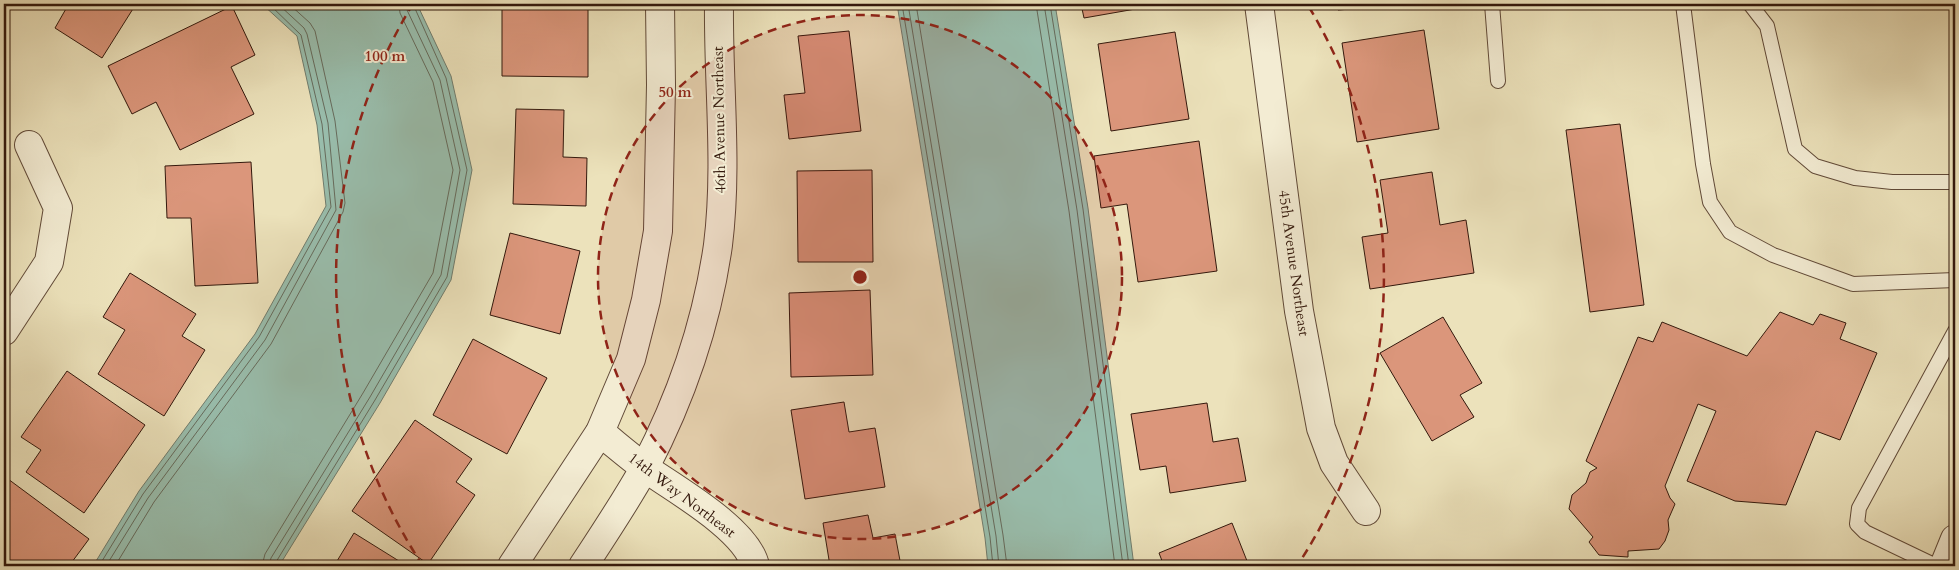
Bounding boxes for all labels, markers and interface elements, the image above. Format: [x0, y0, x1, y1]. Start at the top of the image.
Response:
text: 100 m [365, 46, 406, 66]
street label: 46th Avenue Northeast [708, 46, 730, 194]
text: 50 m [658, 82, 692, 102]
street label: 45th Avenue Northeast [1274, 189, 1314, 338]
centre of rings [851, 268, 869, 286]
street label: 14th Way Northeast [624, 448, 740, 542]

